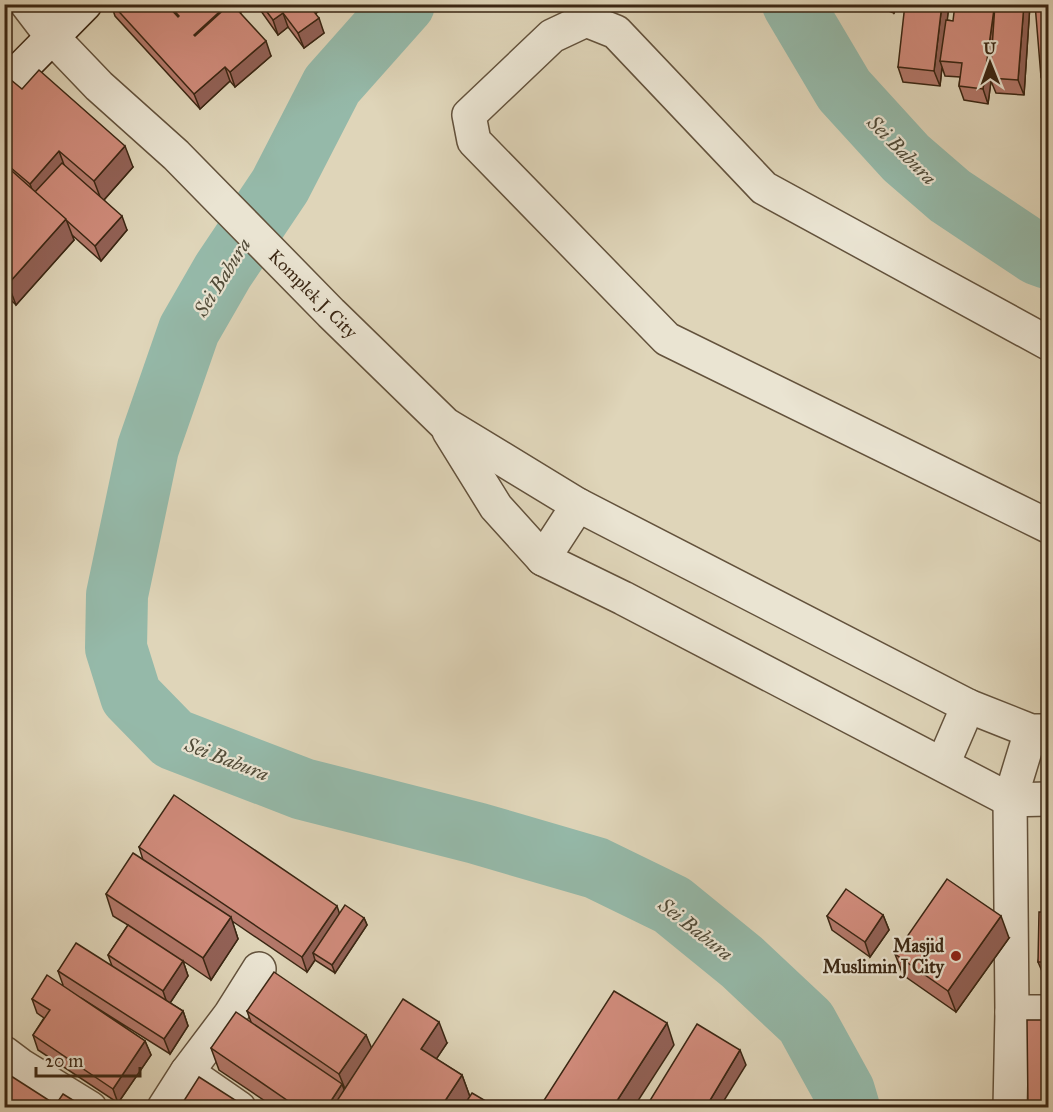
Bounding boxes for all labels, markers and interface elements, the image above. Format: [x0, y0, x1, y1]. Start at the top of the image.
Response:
north arrow [960, 33, 1020, 93]
text: U [983, 39, 997, 58]
water label: Sei Babura [862, 110, 942, 190]
water label: Sei Babura [188, 233, 255, 321]
street label: Komplek J. City [263, 245, 362, 344]
water label: Sei Babura [181, 732, 272, 786]
water label: Sei Babura [653, 892, 738, 966]
place label: Masjid Muslimin J City [823, 935, 946, 979]
marker: Masjid Muslimin J City [949, 949, 963, 963]
scale bar [36, 1040, 140, 1078]
text: 20 m [45, 1050, 83, 1072]

